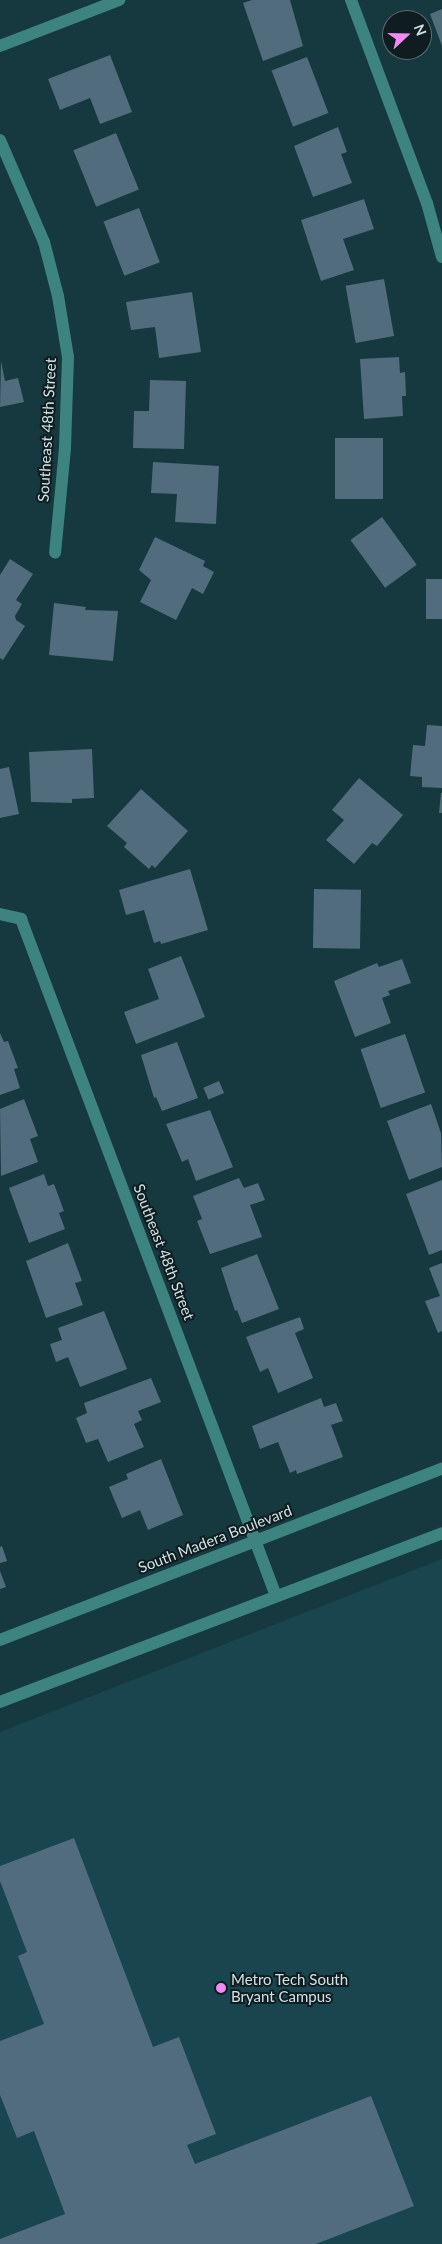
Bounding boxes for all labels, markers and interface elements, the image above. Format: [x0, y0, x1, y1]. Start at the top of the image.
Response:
north arrow [382, 10, 432, 60]
text: N [411, 22, 430, 38]
street label: Southeast 48th Street [34, 357, 60, 503]
street label: Southeast 48th Street [130, 1181, 198, 1323]
street label: South Madera Boulevard [136, 1501, 294, 1577]
place label: Metro Tech South Bryant Campus [231, 1970, 348, 2005]
marker: Metro Tech South Bryant Campus [215, 1982, 227, 1994]

